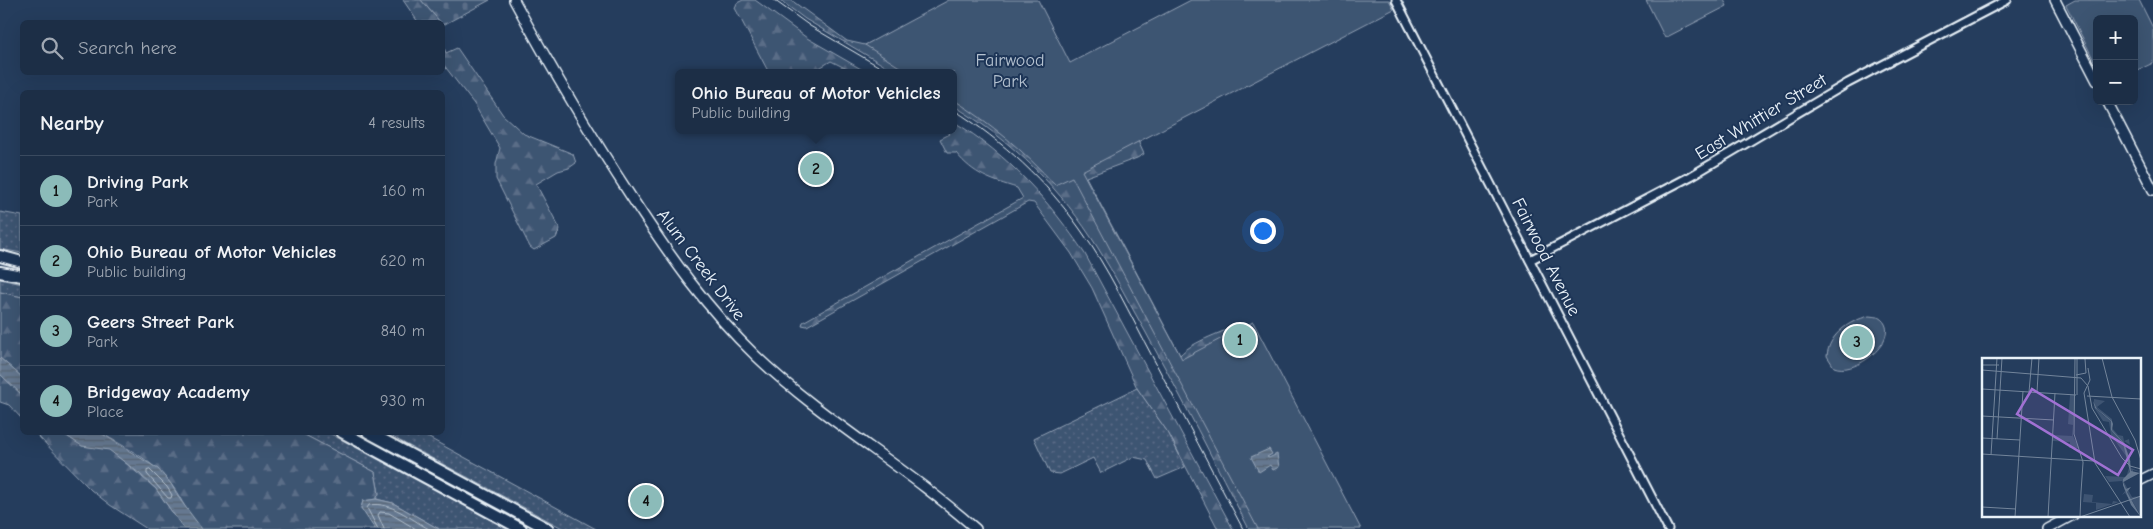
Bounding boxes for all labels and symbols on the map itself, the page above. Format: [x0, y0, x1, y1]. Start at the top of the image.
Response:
park label: Fairwood Park [976, 50, 1044, 92]
street label: East Whittier Street [1691, 69, 1831, 165]
pin: 2 [800, 150, 832, 188]
street label: Fairwood Avenue [1507, 194, 1585, 320]
street label: Alum Creek Drive [652, 205, 750, 325]
your location [1250, 218, 1276, 244]
pin: 1 [1224, 321, 1256, 359]
pin: 3 [1841, 323, 1873, 361]
inset map [1982, 358, 2140, 516]
pin: 4 [630, 482, 662, 520]

